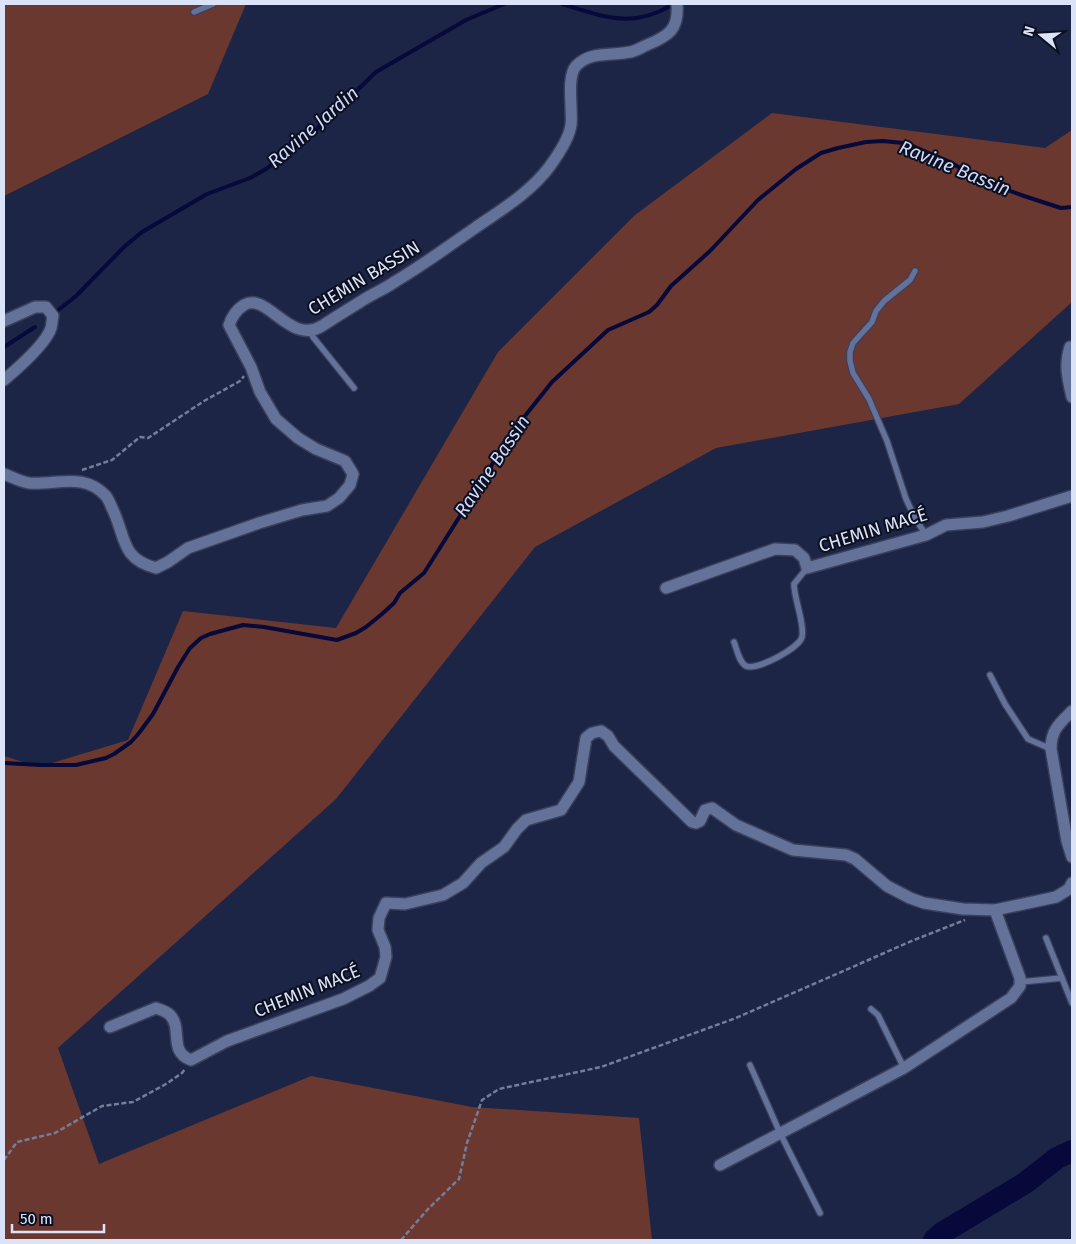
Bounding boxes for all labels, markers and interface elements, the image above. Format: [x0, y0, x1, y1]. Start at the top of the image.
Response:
north arrow [1016, 10, 1066, 60]
text: N [1020, 24, 1039, 38]
water label: Ravine Jardin [263, 81, 363, 173]
water label: Ravine Bassin [896, 135, 1014, 201]
street label: CHEMIN BASSIN [304, 236, 424, 320]
water label: Ravine Bassin [449, 411, 535, 521]
street label: CHEMIN MACÉ [816, 502, 930, 557]
street label: CHEMIN MACÉ [250, 959, 363, 1022]
scale bar [12, 1202, 105, 1234]
text: 50 m [20, 1210, 53, 1228]

